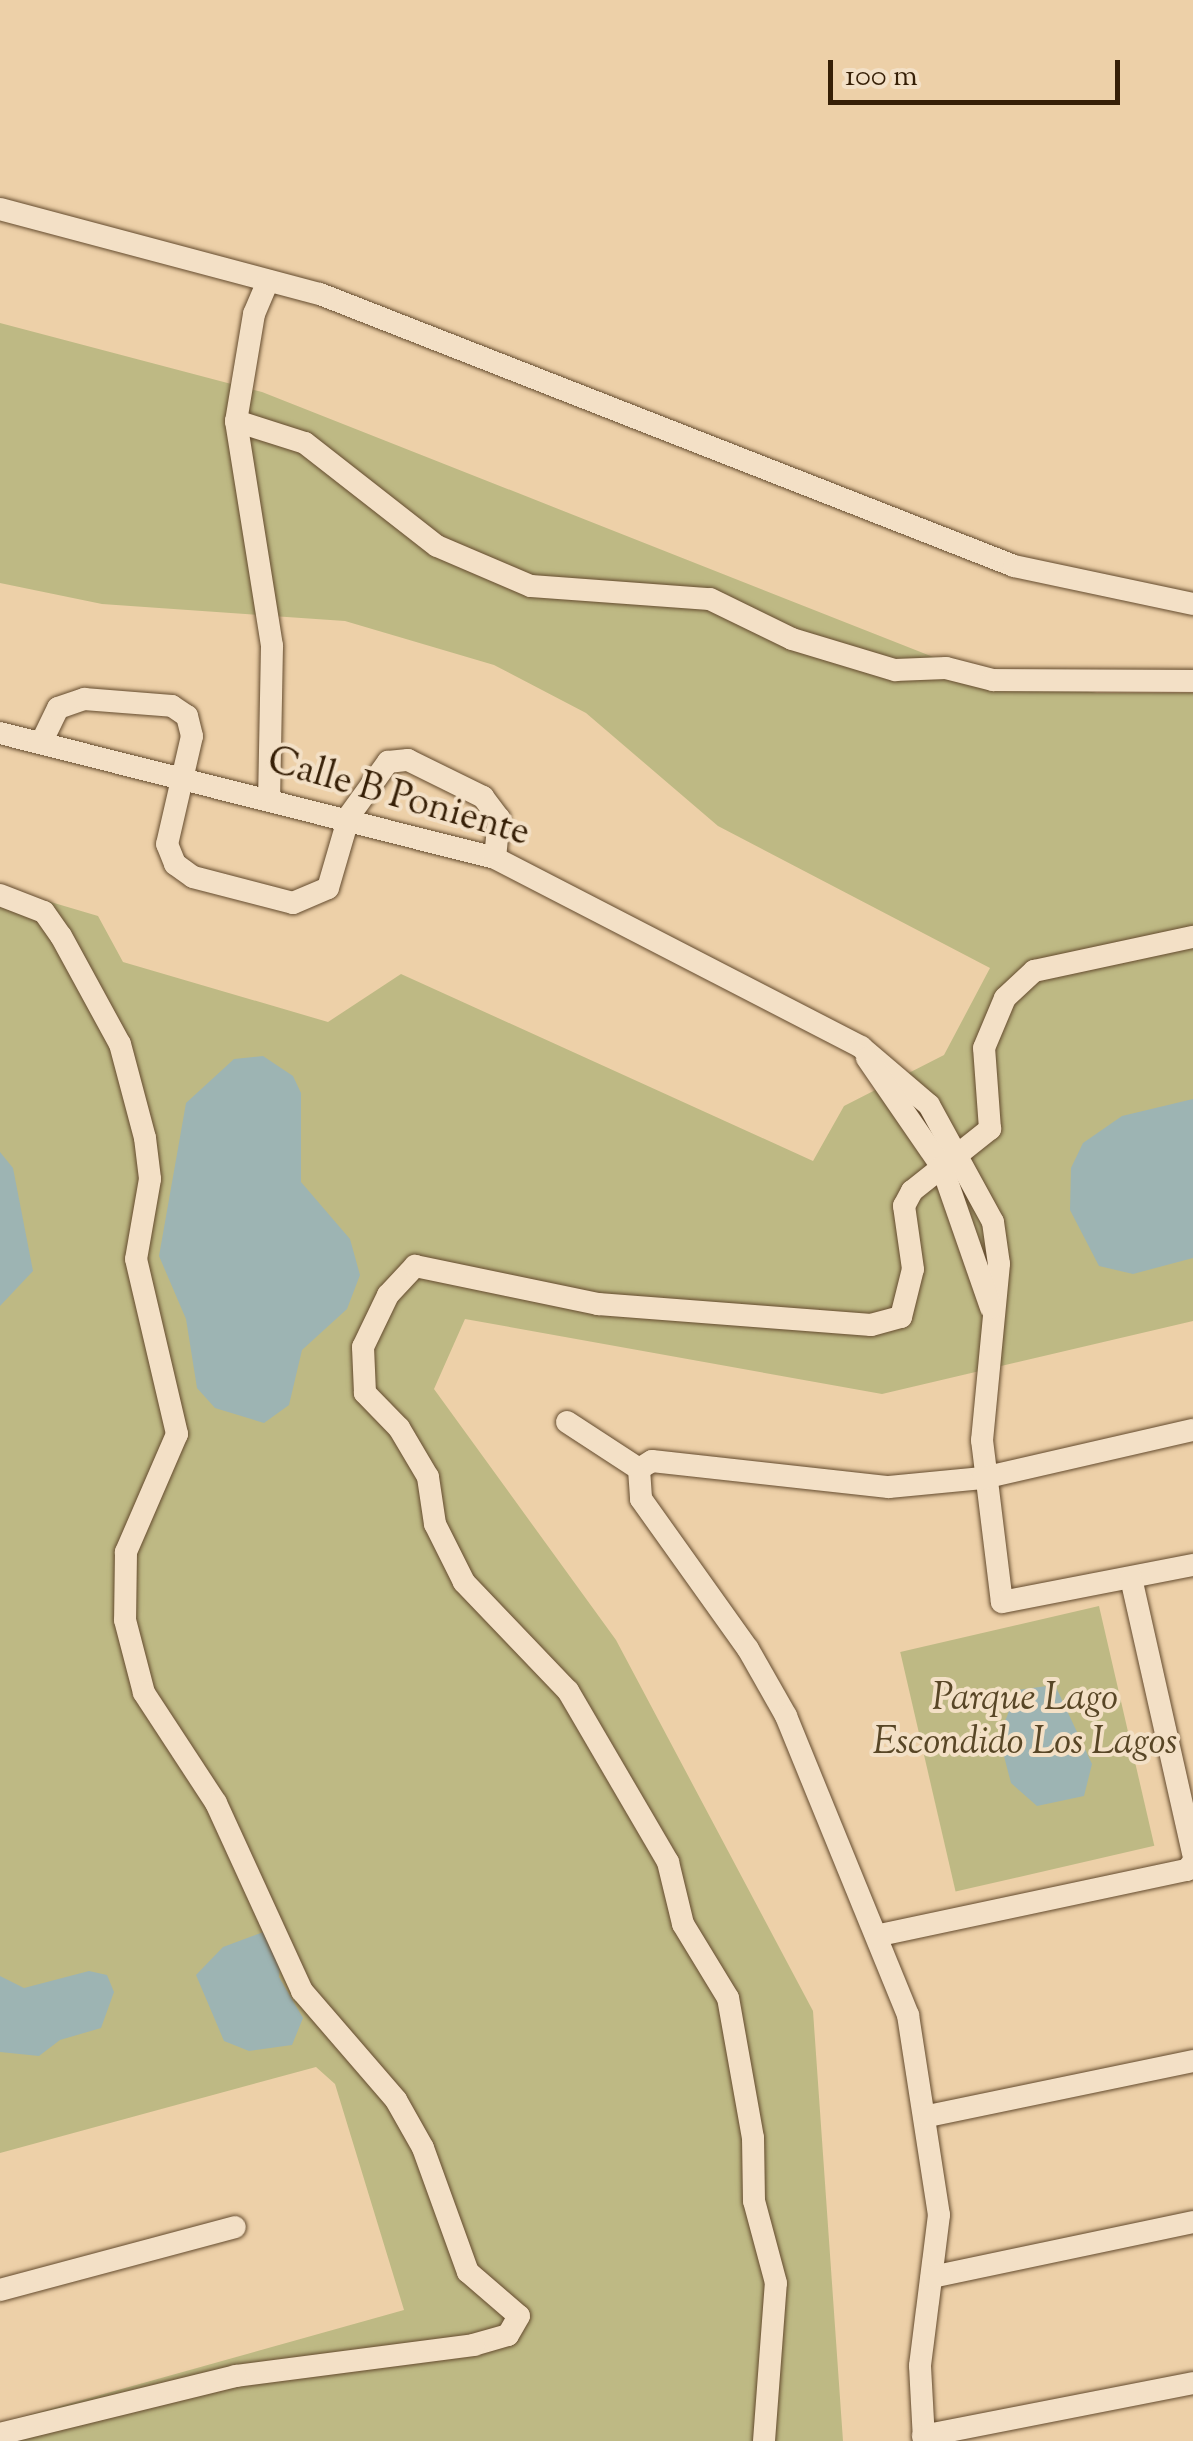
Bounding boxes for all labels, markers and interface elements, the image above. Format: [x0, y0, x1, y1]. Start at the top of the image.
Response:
scale bar [833, 40, 1126, 102]
text: 100 m [845, 56, 918, 99]
street label: Calle B Poniente [262, 740, 534, 858]
park label: Parque Lago Escondido Los Lagos [872, 1678, 1178, 1768]

